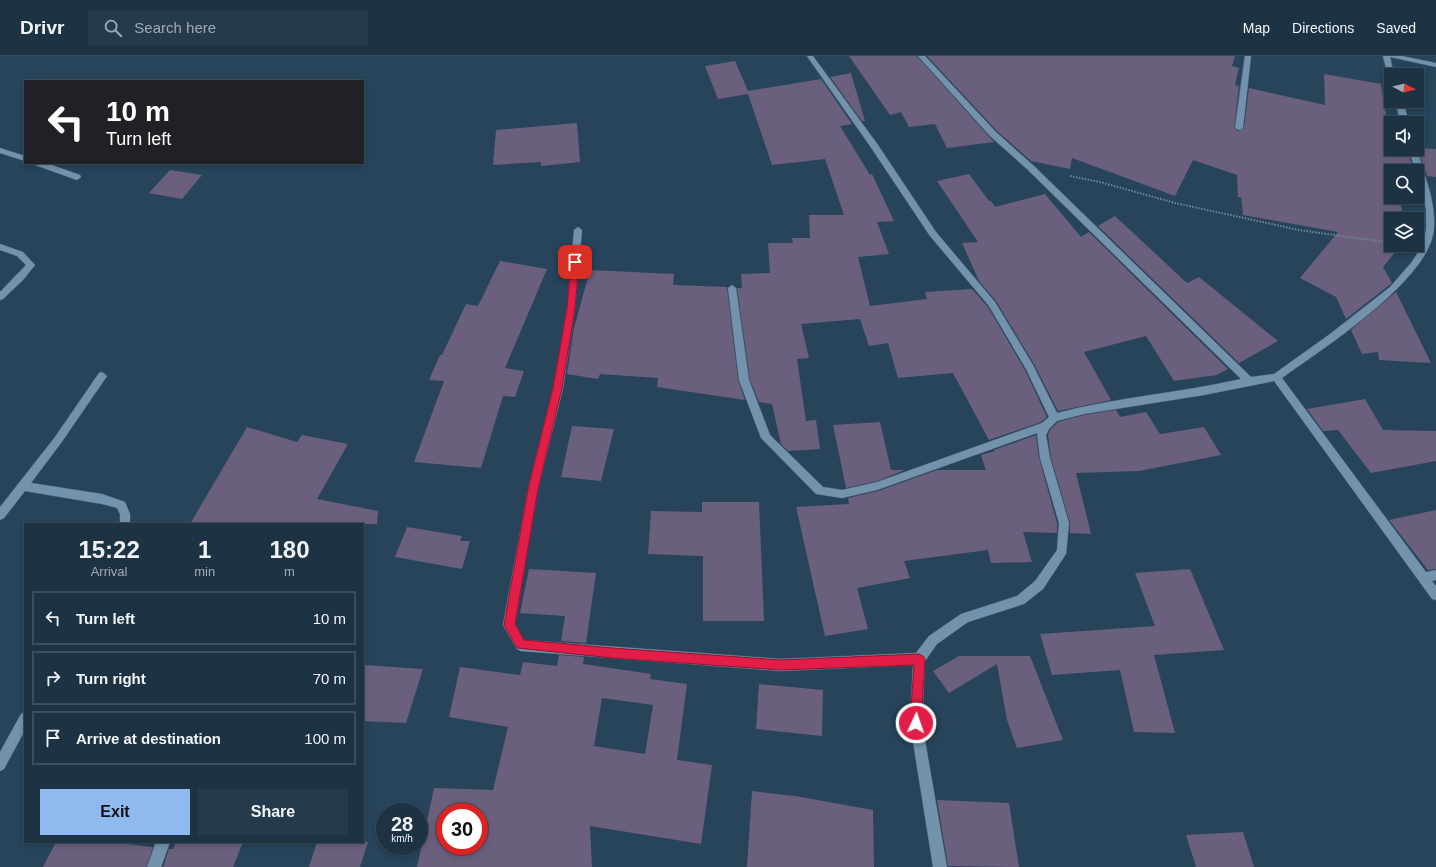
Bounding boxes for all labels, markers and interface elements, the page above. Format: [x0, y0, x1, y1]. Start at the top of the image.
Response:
search box [88, 10, 368, 46]
text: Drivr [20, 17, 64, 38]
icon: search [102, 17, 124, 39]
text: Search here [134, 19, 216, 36]
text: Map [1243, 20, 1270, 36]
text: Directions [1292, 20, 1354, 36]
text: Saved [1376, 20, 1416, 36]
north arrow [1384, 68, 1424, 108]
map controls [1384, 68, 1424, 252]
icon: left [40, 96, 92, 148]
text: 10 m [106, 96, 170, 127]
button: sound [1384, 116, 1424, 156]
text: Turn left [106, 129, 171, 149]
button: search [1384, 164, 1424, 204]
button: layers [1384, 212, 1424, 252]
pin [558, 245, 592, 279]
icon: arrive [564, 251, 586, 273]
text: 15:22 [78, 536, 140, 563]
text: 1 [198, 536, 211, 563]
text: 180 [270, 536, 310, 563]
text: Arrival [91, 564, 128, 579]
text: min [194, 564, 215, 579]
text: m [284, 564, 295, 579]
icon: left [42, 607, 64, 629]
text: Turn left [76, 610, 135, 627]
text: 10 m [313, 610, 346, 627]
icon: right [42, 667, 64, 689]
text: Turn right [76, 670, 146, 687]
text: 70 m [313, 670, 346, 687]
position arrow [895, 702, 937, 744]
icon: arrive [42, 727, 64, 749]
text: Arrive at destination [76, 730, 221, 747]
text: 100 m [304, 730, 346, 747]
button: Exit [40, 789, 190, 835]
button: Share [198, 789, 348, 835]
speed limit sign: 30 [436, 803, 488, 855]
text: 28 [391, 813, 413, 835]
text: km/h [391, 833, 413, 844]

